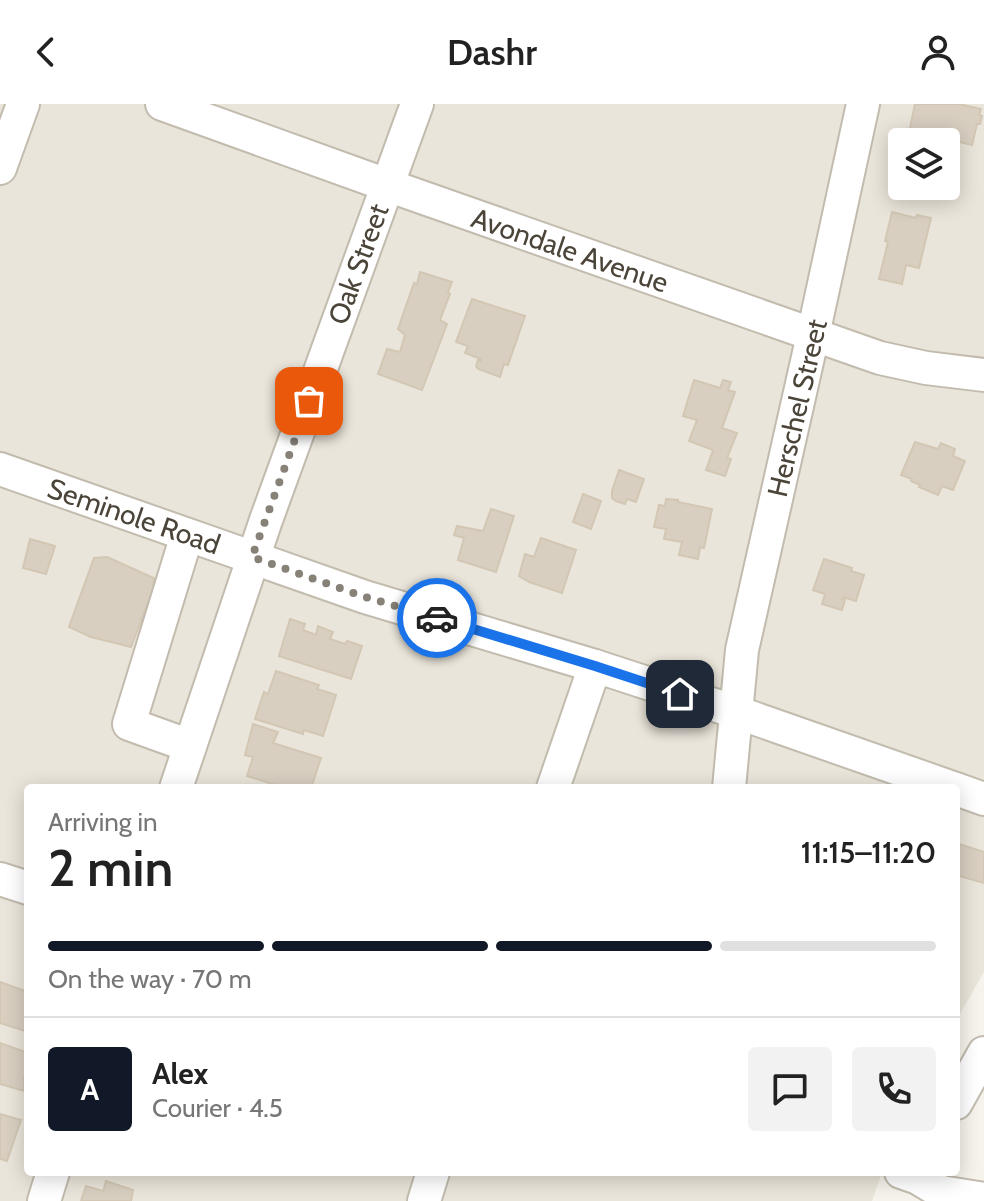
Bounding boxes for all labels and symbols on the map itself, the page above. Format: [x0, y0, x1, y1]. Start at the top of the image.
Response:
street label: Oak Street [321, 199, 395, 329]
street label: Avondale Avenue [467, 200, 673, 300]
street label: Herschel Street [760, 316, 834, 500]
pin [275, 367, 343, 435]
street label: Seminole Road [43, 471, 225, 561]
courier [397, 578, 477, 658]
pin [646, 660, 714, 728]

